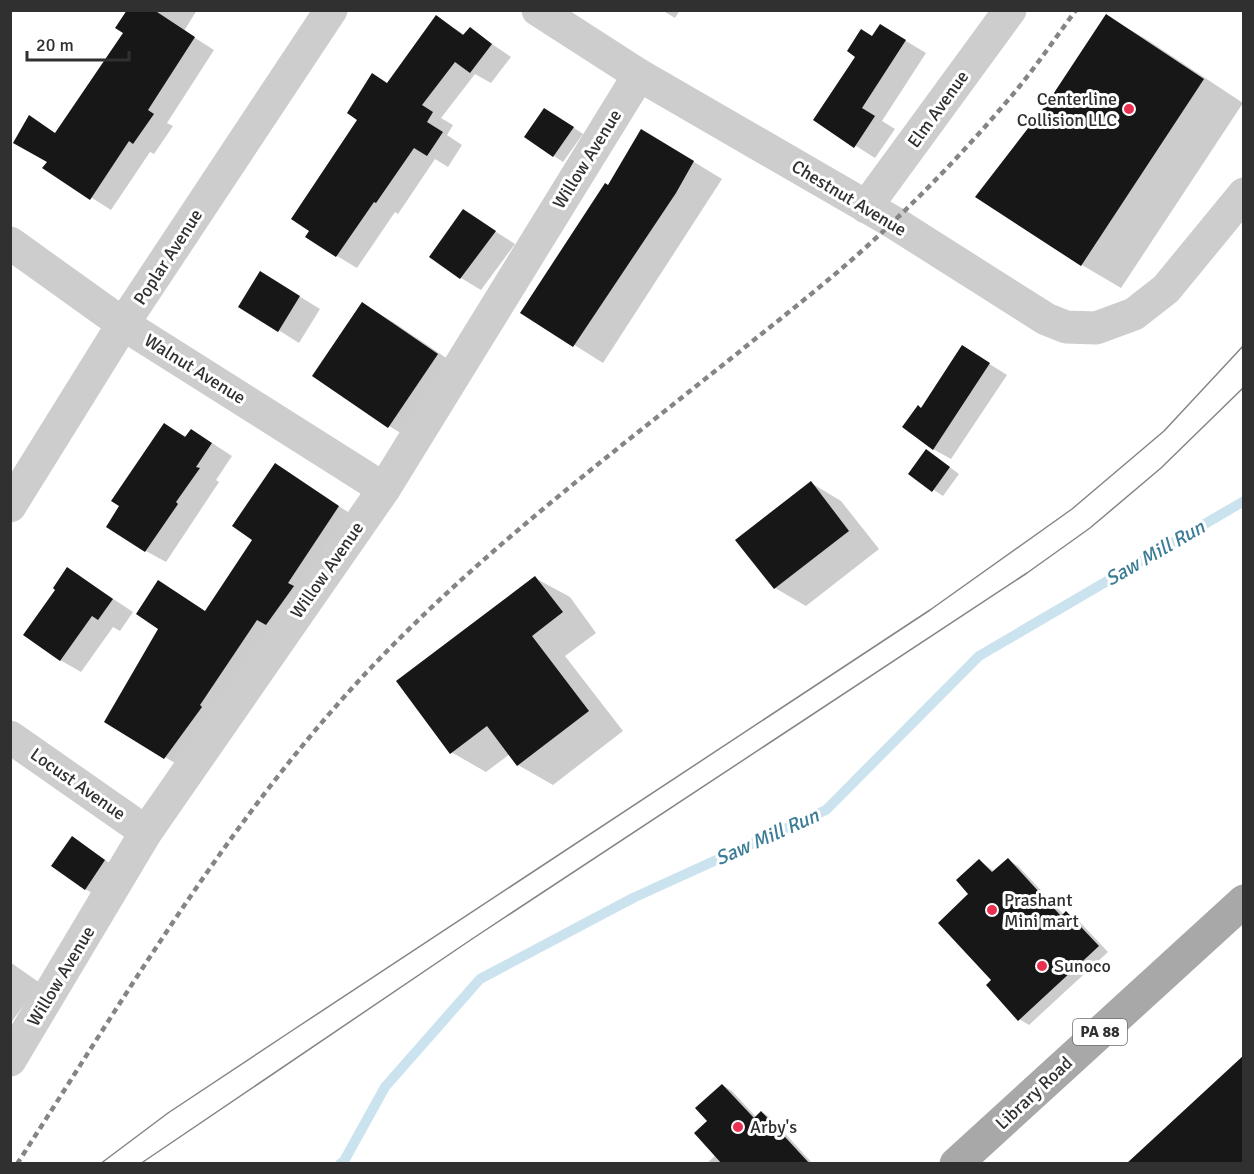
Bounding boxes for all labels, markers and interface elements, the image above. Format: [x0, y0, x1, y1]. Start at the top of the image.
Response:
scale bar [27, 24, 129, 62]
text: 20 m [36, 34, 74, 56]
street label: Elm Avenue [903, 66, 973, 152]
place label: Centerline Collision LLC [1017, 88, 1117, 131]
marker: Centerline Collision LLC [1122, 102, 1136, 116]
street label: Willow Avenue [548, 105, 626, 213]
street label: Chestnut Avenue [788, 155, 910, 241]
street label: Poplar Avenue [129, 205, 207, 309]
street label: Walnut Avenue [140, 329, 250, 409]
water label: Saw Mill Run [1101, 514, 1210, 592]
street label: Willow Avenue [286, 517, 368, 623]
street label: Locust Avenue [26, 743, 130, 825]
water label: Saw Mill Run [711, 803, 824, 871]
place label: Prashant Mini mart [1004, 889, 1079, 932]
marker: Prashant Mini mart [985, 903, 999, 917]
street label: Willow Avenue [23, 922, 99, 1030]
place label: Sunoco [1054, 955, 1111, 977]
marker: Sunoco [1035, 959, 1049, 973]
road number: PA 88 [1073, 1019, 1127, 1045]
street label: Library Road [991, 1052, 1077, 1134]
place label: Arby's [750, 1116, 797, 1138]
marker: Arby's [731, 1120, 745, 1134]

